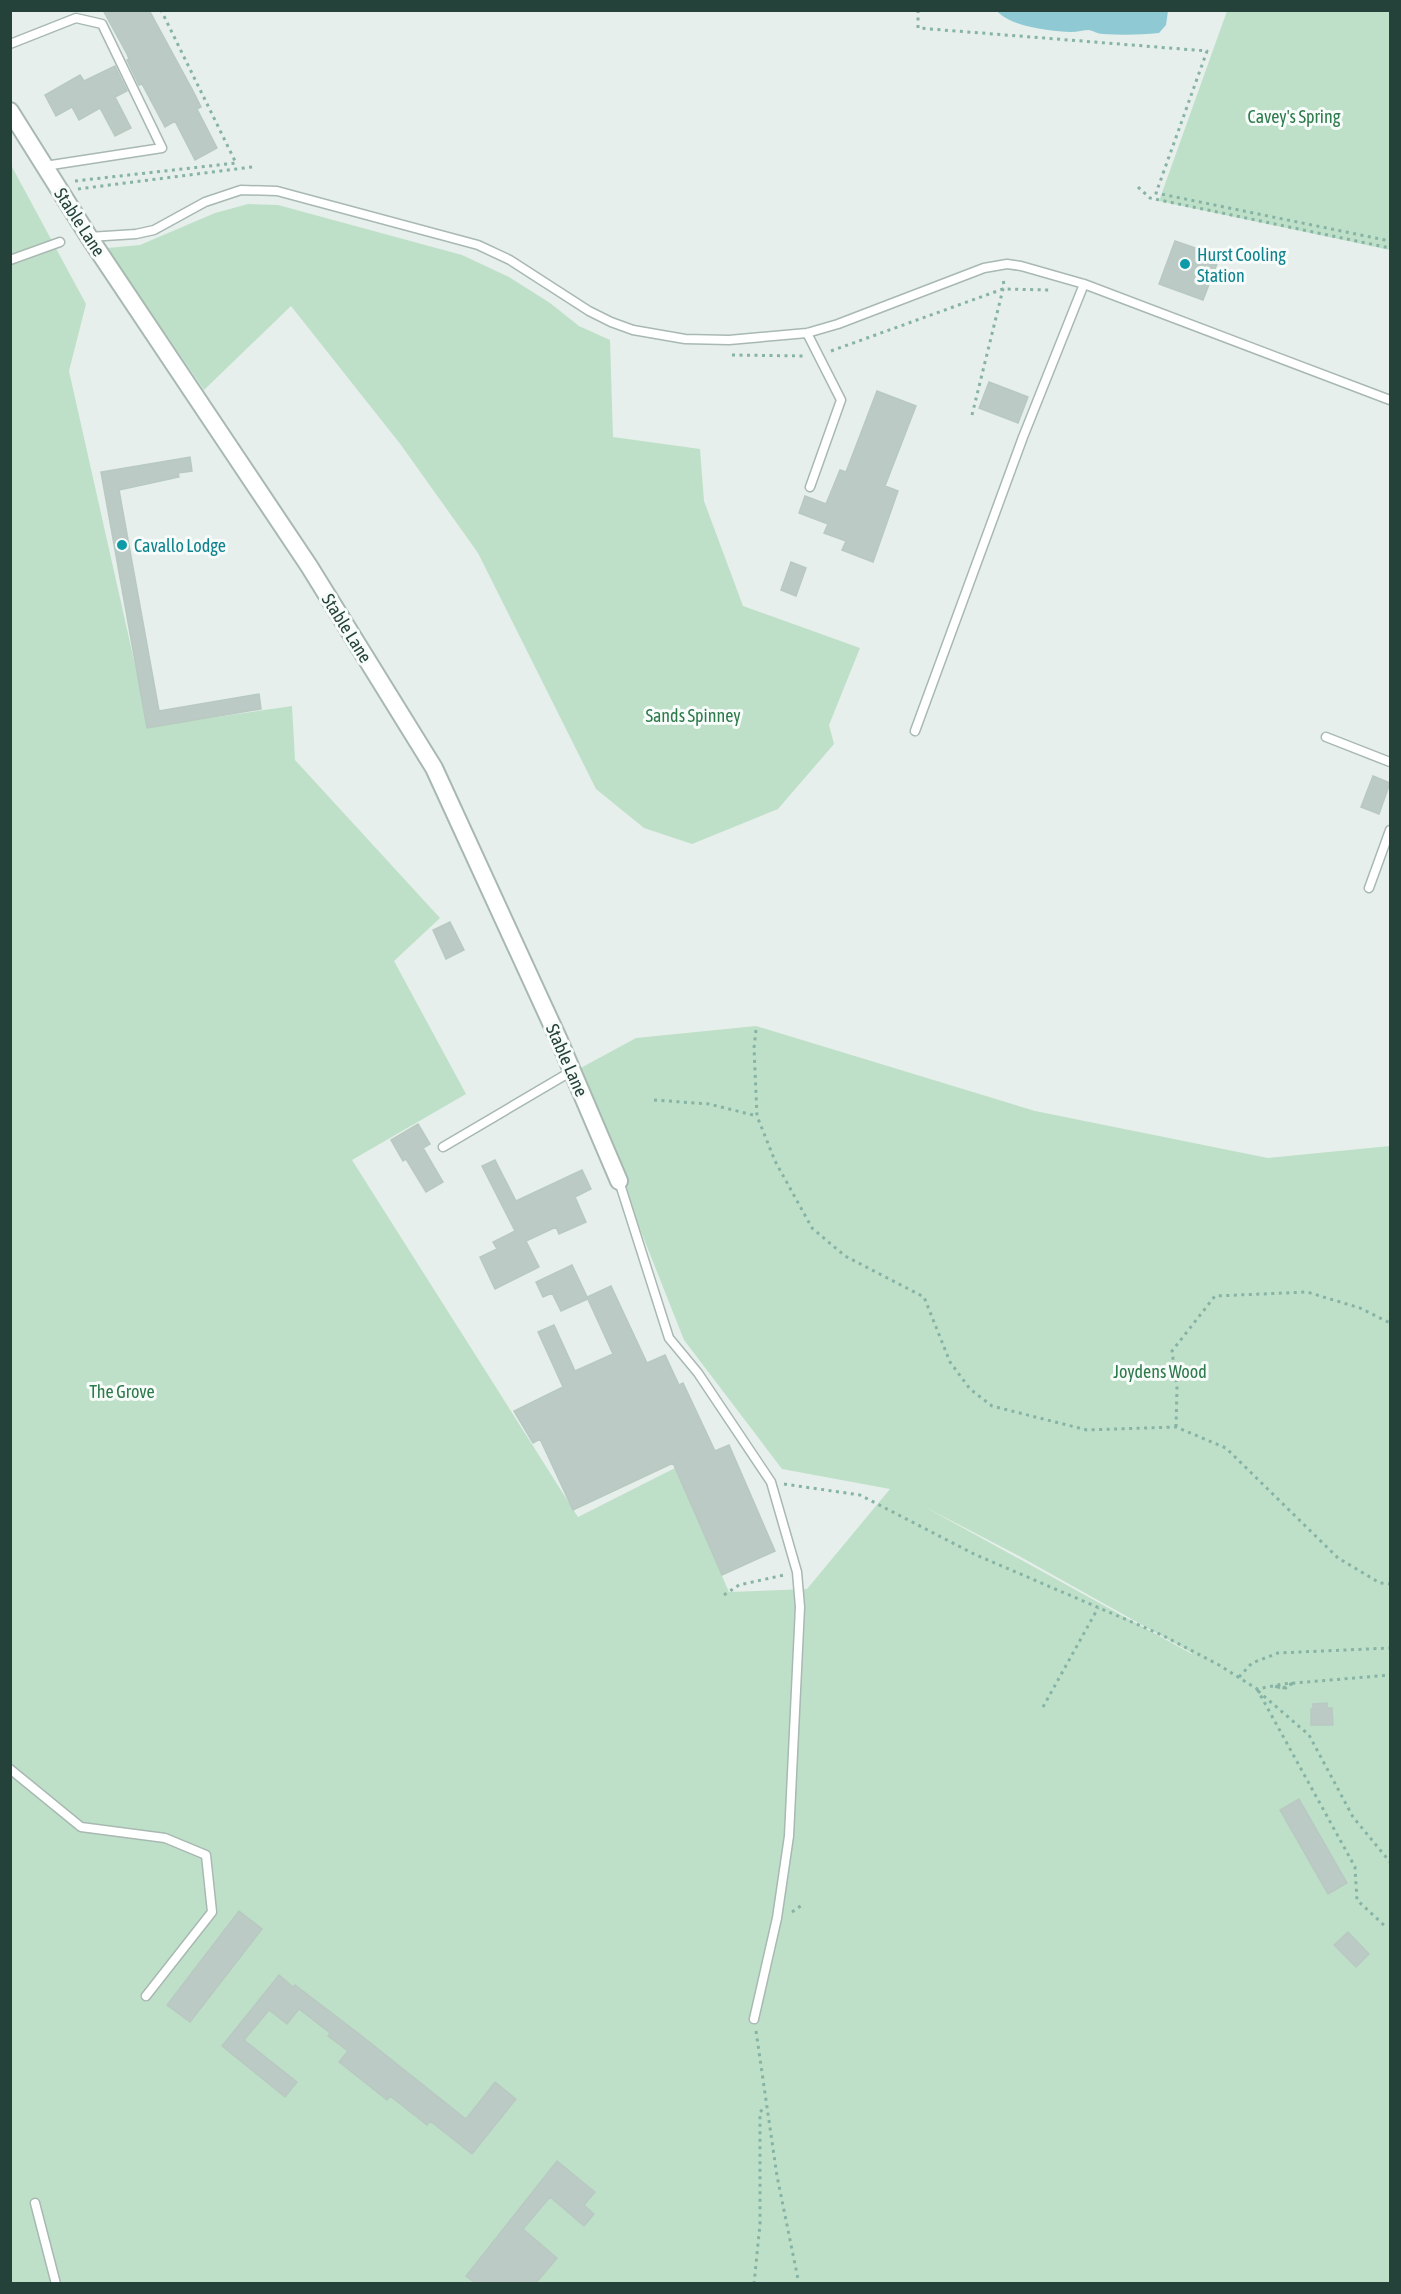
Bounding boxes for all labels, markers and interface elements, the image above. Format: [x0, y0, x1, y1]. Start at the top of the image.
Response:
park label: Cavey's Spring [1248, 106, 1341, 127]
street label: Stable Lane [50, 184, 110, 260]
place label: Hurst Cooling Station [1197, 244, 1286, 286]
marker: Hurst Cooling Station [1178, 257, 1192, 271]
place label: Cavallo Lodge [134, 535, 226, 556]
marker: Cavallo Lodge [115, 538, 129, 552]
street label: Stable Lane [318, 590, 376, 666]
park label: Sands Spinney [645, 705, 741, 726]
street label: Stable Lane [542, 1021, 592, 1099]
park label: Joydens Wood [1113, 1361, 1207, 1382]
park label: The Grove [89, 1381, 155, 1402]

